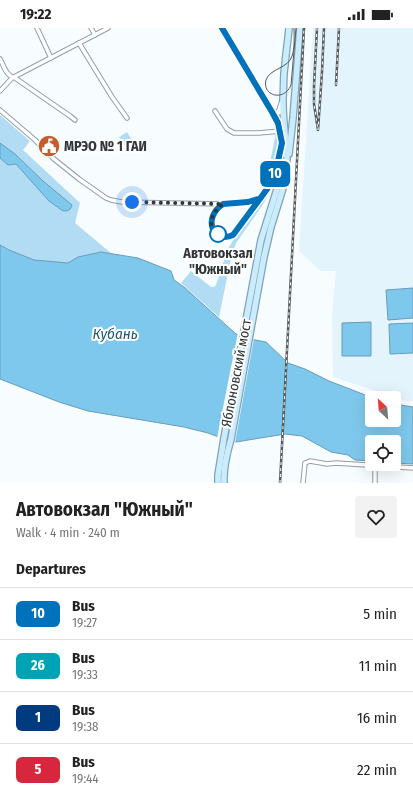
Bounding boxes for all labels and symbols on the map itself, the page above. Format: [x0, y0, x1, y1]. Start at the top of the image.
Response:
public building icon: МРЭО № 1 ГАИ [36, 133, 62, 159]
place label: МРЭО № 1 ГАИ [64, 138, 147, 155]
line badge: 10 [257, 161, 293, 187]
your location [122, 192, 142, 212]
marker: Автовокзал "Южный" [209, 225, 227, 243]
place label: Автовокзал "Южный" [182, 245, 253, 278]
street label: Яблоновский мост [218, 317, 255, 429]
water label: Кубань [92, 325, 138, 343]
north arrow [365, 391, 401, 427]

